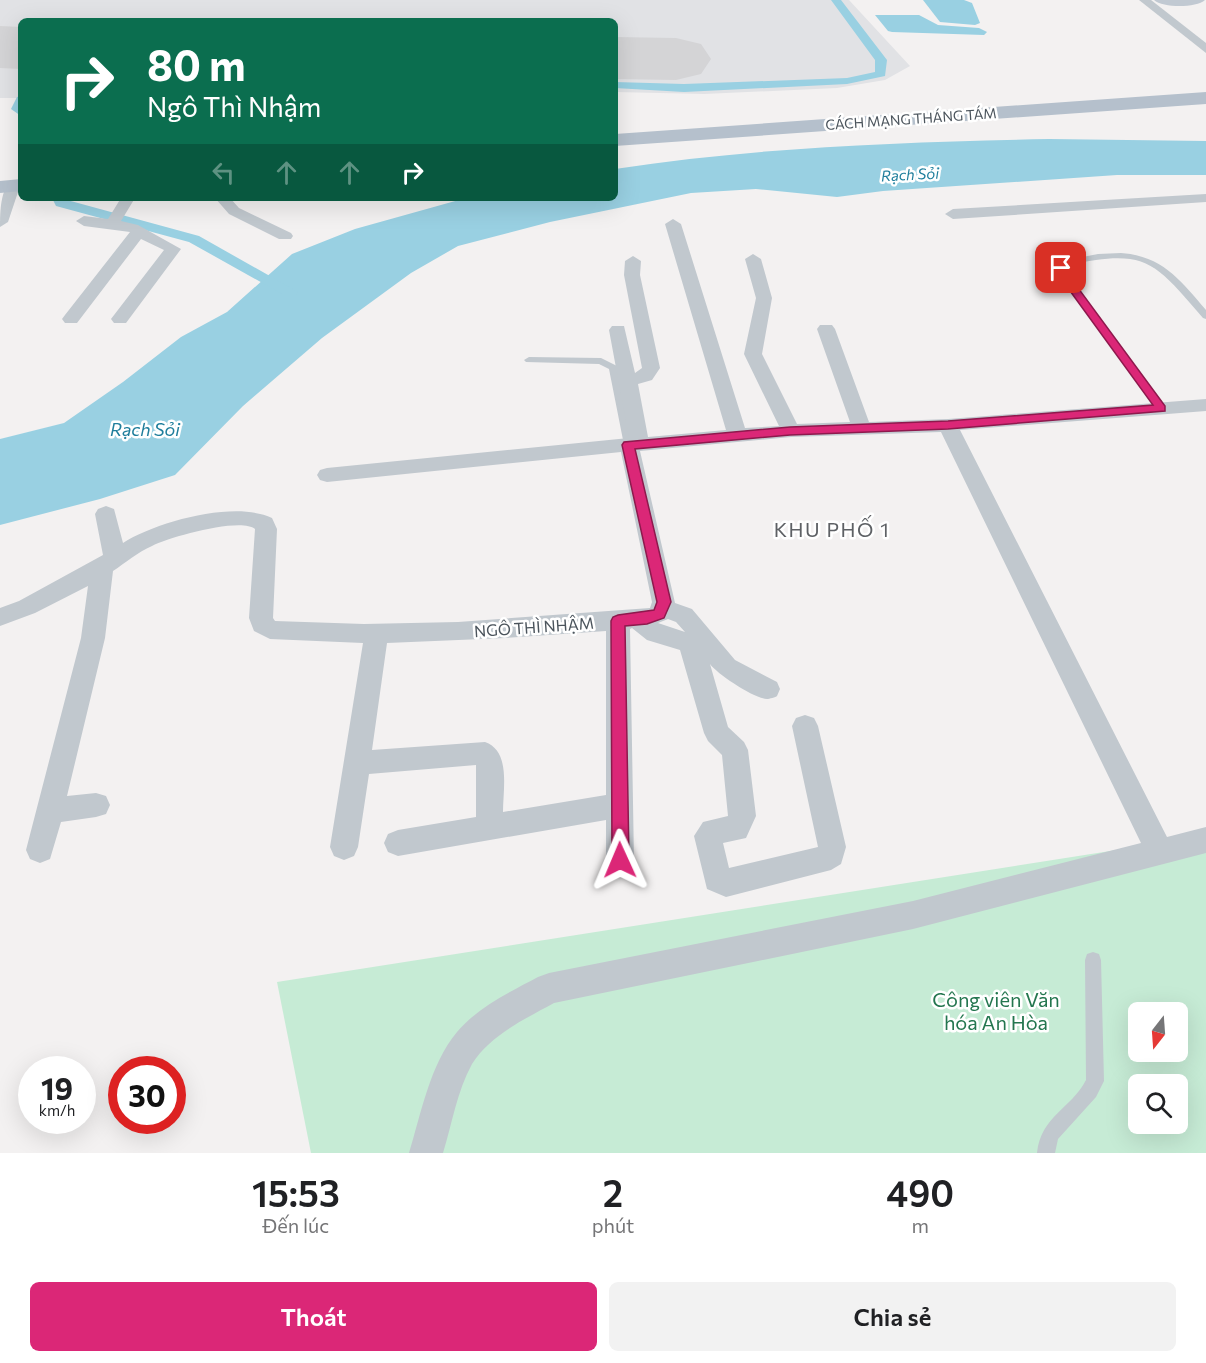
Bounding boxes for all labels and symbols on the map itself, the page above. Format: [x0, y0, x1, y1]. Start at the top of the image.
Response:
street label: CÁCH MẠNG THÁNG TÁM [825, 104, 997, 133]
water label: Rạch Sỏi [880, 163, 941, 185]
pin [1035, 242, 1086, 293]
water label: Rạch Sỏi [110, 418, 181, 440]
district label: KHU PHỐ 1 [774, 515, 890, 541]
street label: NGÔ THÌ NHẬM [473, 613, 595, 640]
position arrow [588, 828, 652, 892]
park label: Công viên Văn hóa An Hòa [932, 987, 1060, 1034]
north arrow [1128, 1002, 1188, 1062]
speed limit sign: 30 [108, 1056, 186, 1134]

